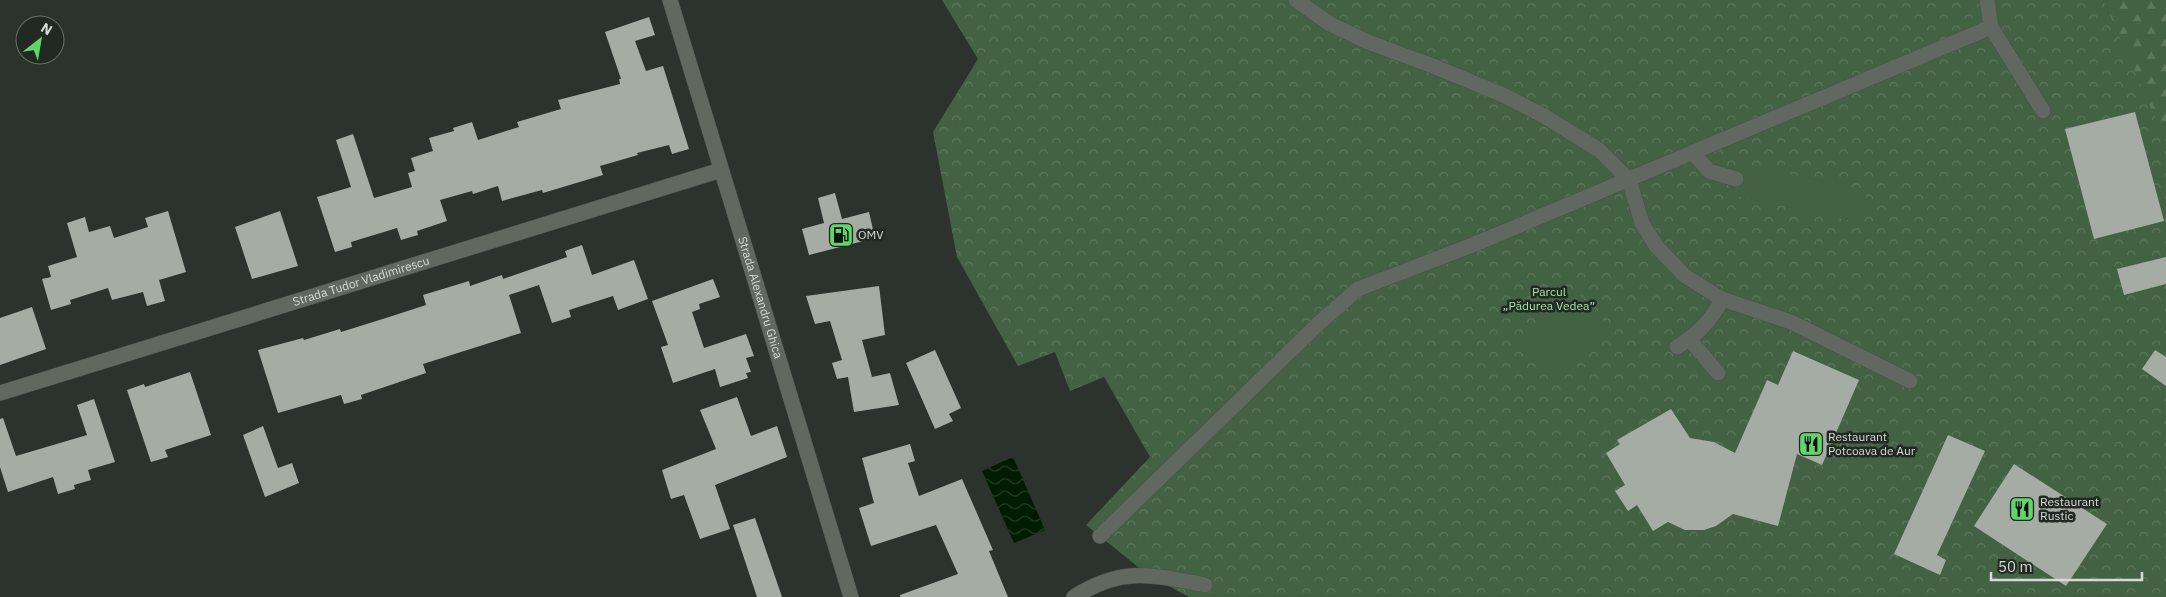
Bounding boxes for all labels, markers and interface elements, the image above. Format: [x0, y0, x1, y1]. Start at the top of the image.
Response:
north arrow [15, 15, 65, 65]
text: N [38, 19, 56, 39]
fuel station icon: OMV [828, 222, 854, 248]
place label: OMV [858, 227, 884, 242]
street label: Strada Alexandru Ghica [735, 235, 786, 361]
street label: Strada Tudor Vladimirescu [291, 253, 431, 309]
park label: Parcul „Pădurea Vedea” [1503, 284, 1595, 313]
place label: Restaurant Potcoava de Aur [1828, 429, 1916, 458]
restaurant icon: Restaurant Potcoava de Aur [1798, 431, 1824, 457]
place label: Restaurant Rustic [2040, 494, 2099, 523]
restaurant icon: Restaurant Rustic [2009, 496, 2035, 522]
scale bar [1991, 550, 2142, 582]
text: 50 m [1998, 557, 2033, 576]

